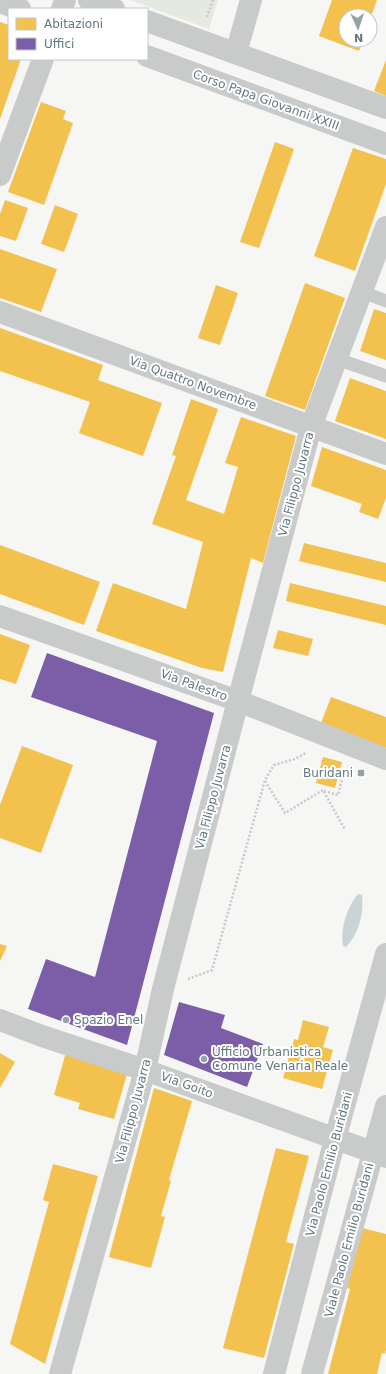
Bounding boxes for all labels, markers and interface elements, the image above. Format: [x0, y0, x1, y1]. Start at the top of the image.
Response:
legend [8, 8, 148, 60]
north arrow [338, 8, 378, 48]
text: Abitazioni [44, 17, 103, 31]
text: N [354, 31, 363, 44]
text: Uffici [44, 37, 74, 51]
street label: Corso Papa Giovanni XXIII [191, 67, 341, 133]
street label: Via Quattro Novembre [128, 353, 258, 413]
street label: Via Filippo Juvarra [275, 430, 317, 538]
street label: Via Palestro [159, 666, 229, 704]
street label: Via Filippo Juvarra [192, 743, 234, 851]
place label: Buridani [303, 766, 353, 780]
marker: Buridani [356, 768, 366, 778]
place label: Spazio Enel [74, 1013, 143, 1027]
marker: Spazio Enel [61, 1015, 71, 1025]
place label: Ufficio Urbanistica Comune Venaria Reale [212, 1045, 348, 1073]
marker: Ufficio Urbanistica Comune Venaria Reale [199, 1054, 209, 1064]
street label: Via Filippo Juvarra [112, 1057, 154, 1165]
street label: Via Goito [159, 1069, 215, 1101]
street label: Via Paolo Emilio Buridani [303, 1090, 355, 1238]
street label: Viale Paolo Emilio Buridani [322, 1161, 376, 1319]

